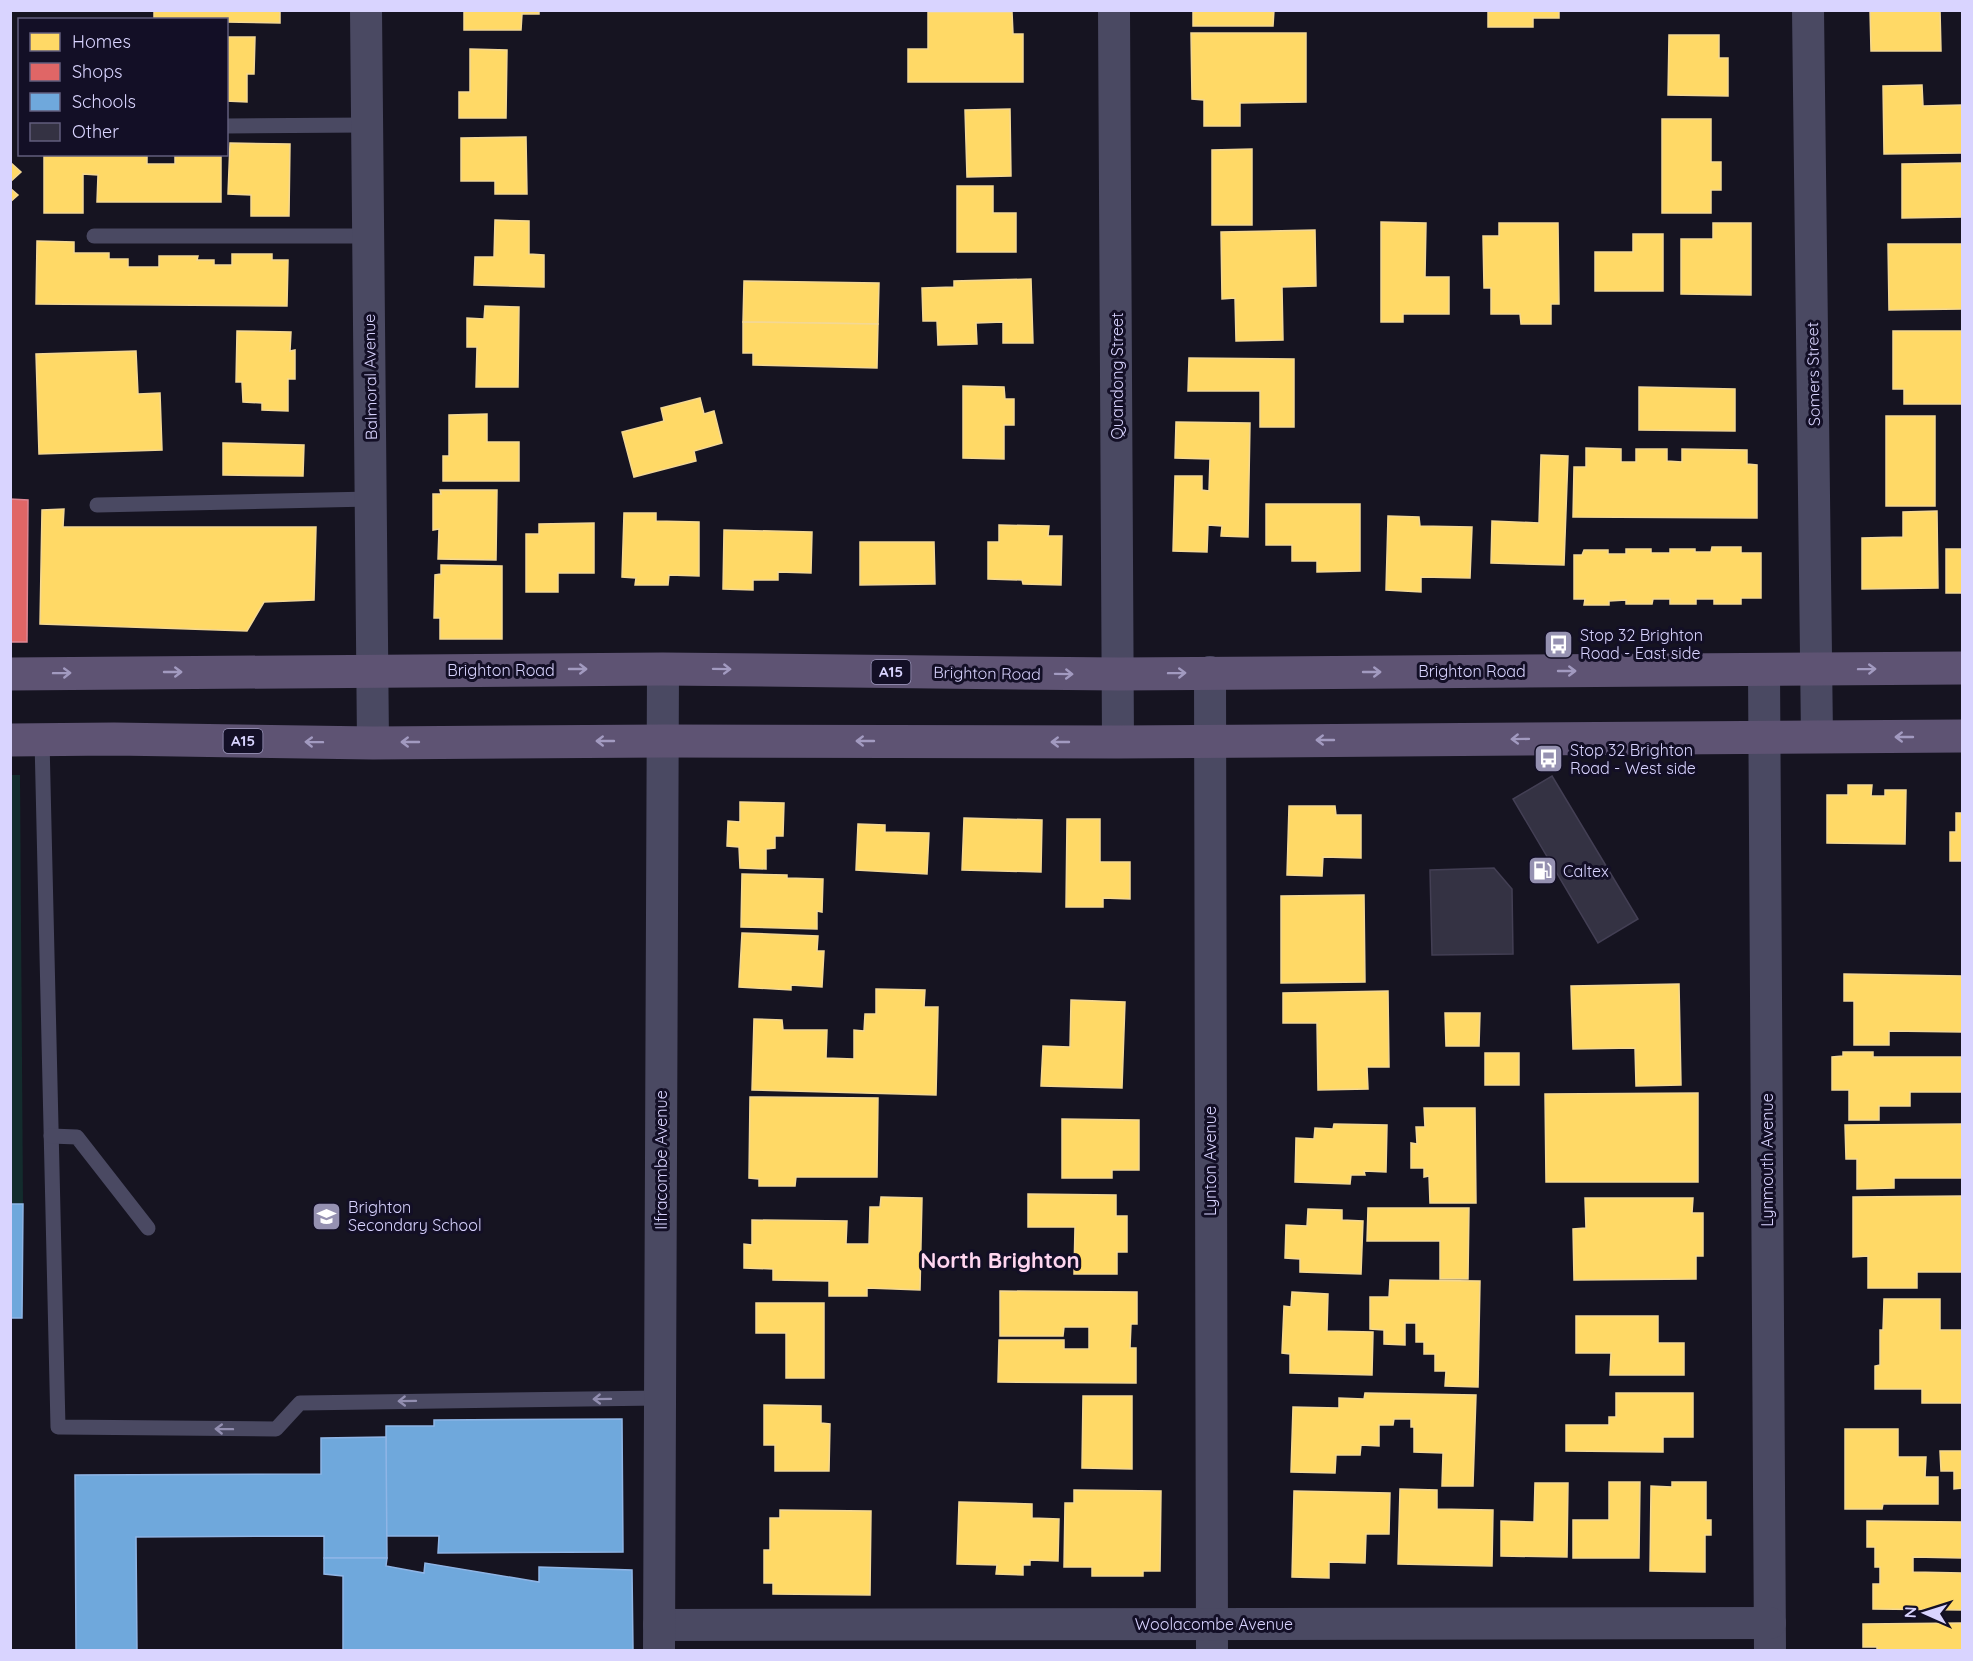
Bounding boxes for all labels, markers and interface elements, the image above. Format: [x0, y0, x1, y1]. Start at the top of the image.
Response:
legend [18, 18, 228, 156]
text: Homes [72, 30, 131, 53]
text: Shops [72, 60, 123, 83]
text: Schools [72, 90, 136, 113]
text: Other [72, 120, 119, 143]
street label: Quandong Street [1107, 312, 1127, 440]
street label: Balmoral Avenue [359, 314, 381, 440]
street label: Somers Street [1802, 322, 1824, 426]
place label: Stop 32 Brighton Road - East side [1580, 625, 1703, 663]
bus stop icon: Stop 32 Brighton Road - East side [1543, 628, 1575, 660]
street label: Brighton Road [447, 660, 555, 680]
road number: A15 [872, 660, 910, 684]
street label: Brighton Road [1418, 661, 1526, 681]
street label: Brighton Road [933, 662, 1041, 684]
one-way arrow [568, 663, 588, 675]
one-way arrow [711, 664, 731, 675]
one-way arrow [1856, 664, 1876, 675]
one-way arrow [1556, 665, 1576, 677]
one-way arrow [162, 666, 182, 678]
one-way arrow [1361, 666, 1381, 678]
one-way arrow [52, 667, 72, 679]
one-way arrow [1166, 667, 1186, 679]
one-way arrow [1053, 668, 1073, 680]
road number: A15 [224, 729, 262, 753]
one-way arrow [1895, 731, 1915, 742]
one-way arrow [1511, 733, 1531, 745]
one-way arrow [1316, 734, 1336, 746]
one-way arrow [596, 735, 616, 747]
one-way arrow [856, 735, 876, 747]
one-way arrow [305, 736, 325, 748]
one-way arrow [401, 736, 421, 748]
one-way arrow [1050, 736, 1070, 748]
place label: Stop 32 Brighton Road - West side [1570, 740, 1696, 778]
bus stop icon: Stop 32 Brighton Road - West side [1533, 743, 1565, 775]
fuel station icon: Caltex [1526, 855, 1558, 887]
place label: Caltex [1563, 861, 1609, 881]
street label: Ilfracombe Avenue [651, 1090, 671, 1230]
street label: Lynmouth Avenue [1757, 1093, 1777, 1227]
street label: Lynton Avenue [1200, 1106, 1220, 1216]
place label: Brighton Secondary School [348, 1197, 482, 1235]
school or university icon: Brighton Secondary School [311, 1200, 343, 1232]
district label: North Brighton [920, 1246, 1080, 1274]
one-way arrow [592, 1393, 612, 1405]
one-way arrow [397, 1396, 417, 1407]
one-way arrow [214, 1423, 234, 1435]
north arrow [1895, 1583, 1955, 1643]
text: N [1900, 1606, 1920, 1619]
street label: Woolacombe Avenue [1135, 1614, 1293, 1634]

